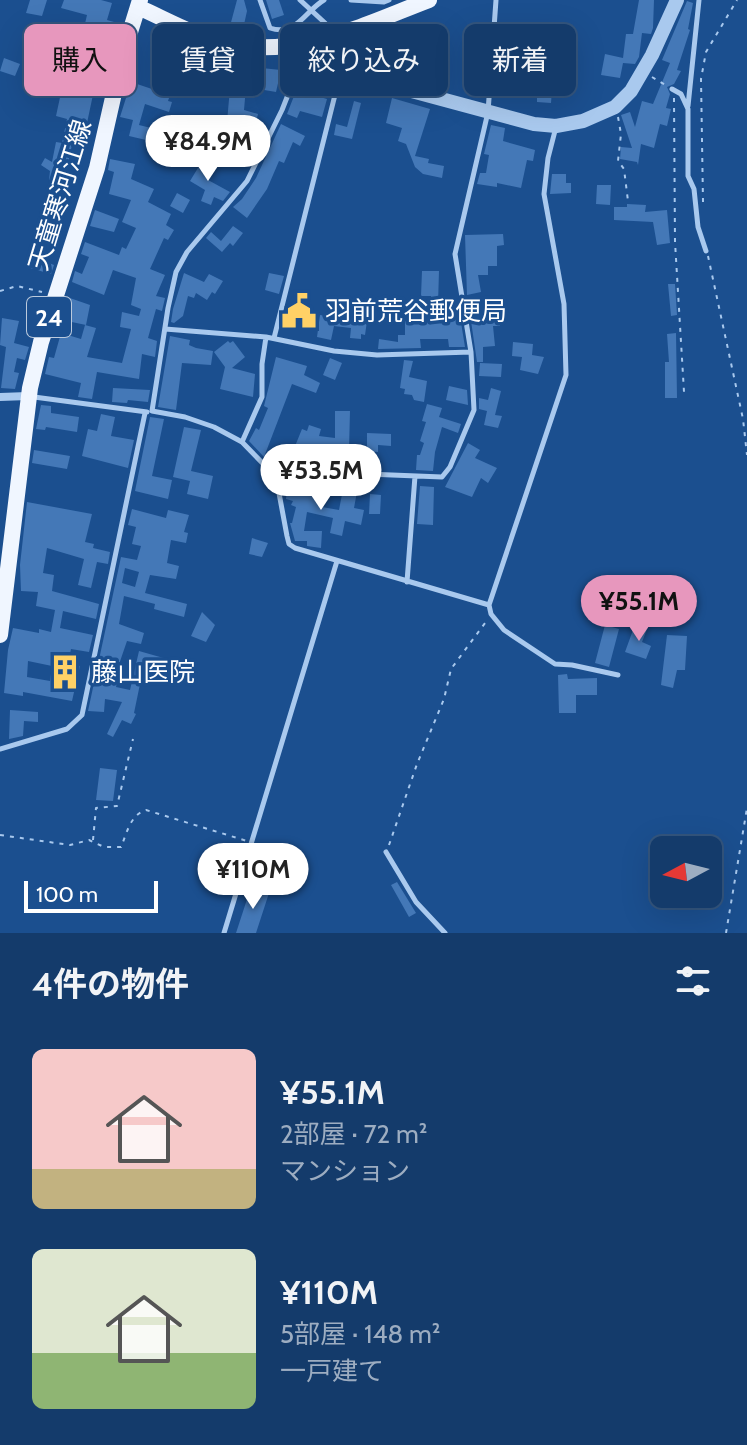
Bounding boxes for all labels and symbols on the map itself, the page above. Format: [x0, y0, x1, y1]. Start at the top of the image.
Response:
pin: ¥84.9M [143, 115, 273, 183]
street label: 天童寒河江線 [22, 116, 98, 274]
public building icon: 羽前荒谷郵便局 [280, 292, 318, 330]
place label: 羽前荒谷郵便局 [325, 295, 507, 327]
road number: 24 [27, 297, 71, 337]
pin: ¥53.5M [256, 444, 386, 512]
pin: ¥55.1M [574, 575, 704, 643]
building icon: 藤山医院 [46, 653, 84, 691]
place label: 藤山医院 [91, 656, 195, 688]
north arrow [650, 836, 722, 908]
pin: ¥110M [197, 843, 309, 911]
scale bar [24, 877, 158, 913]

